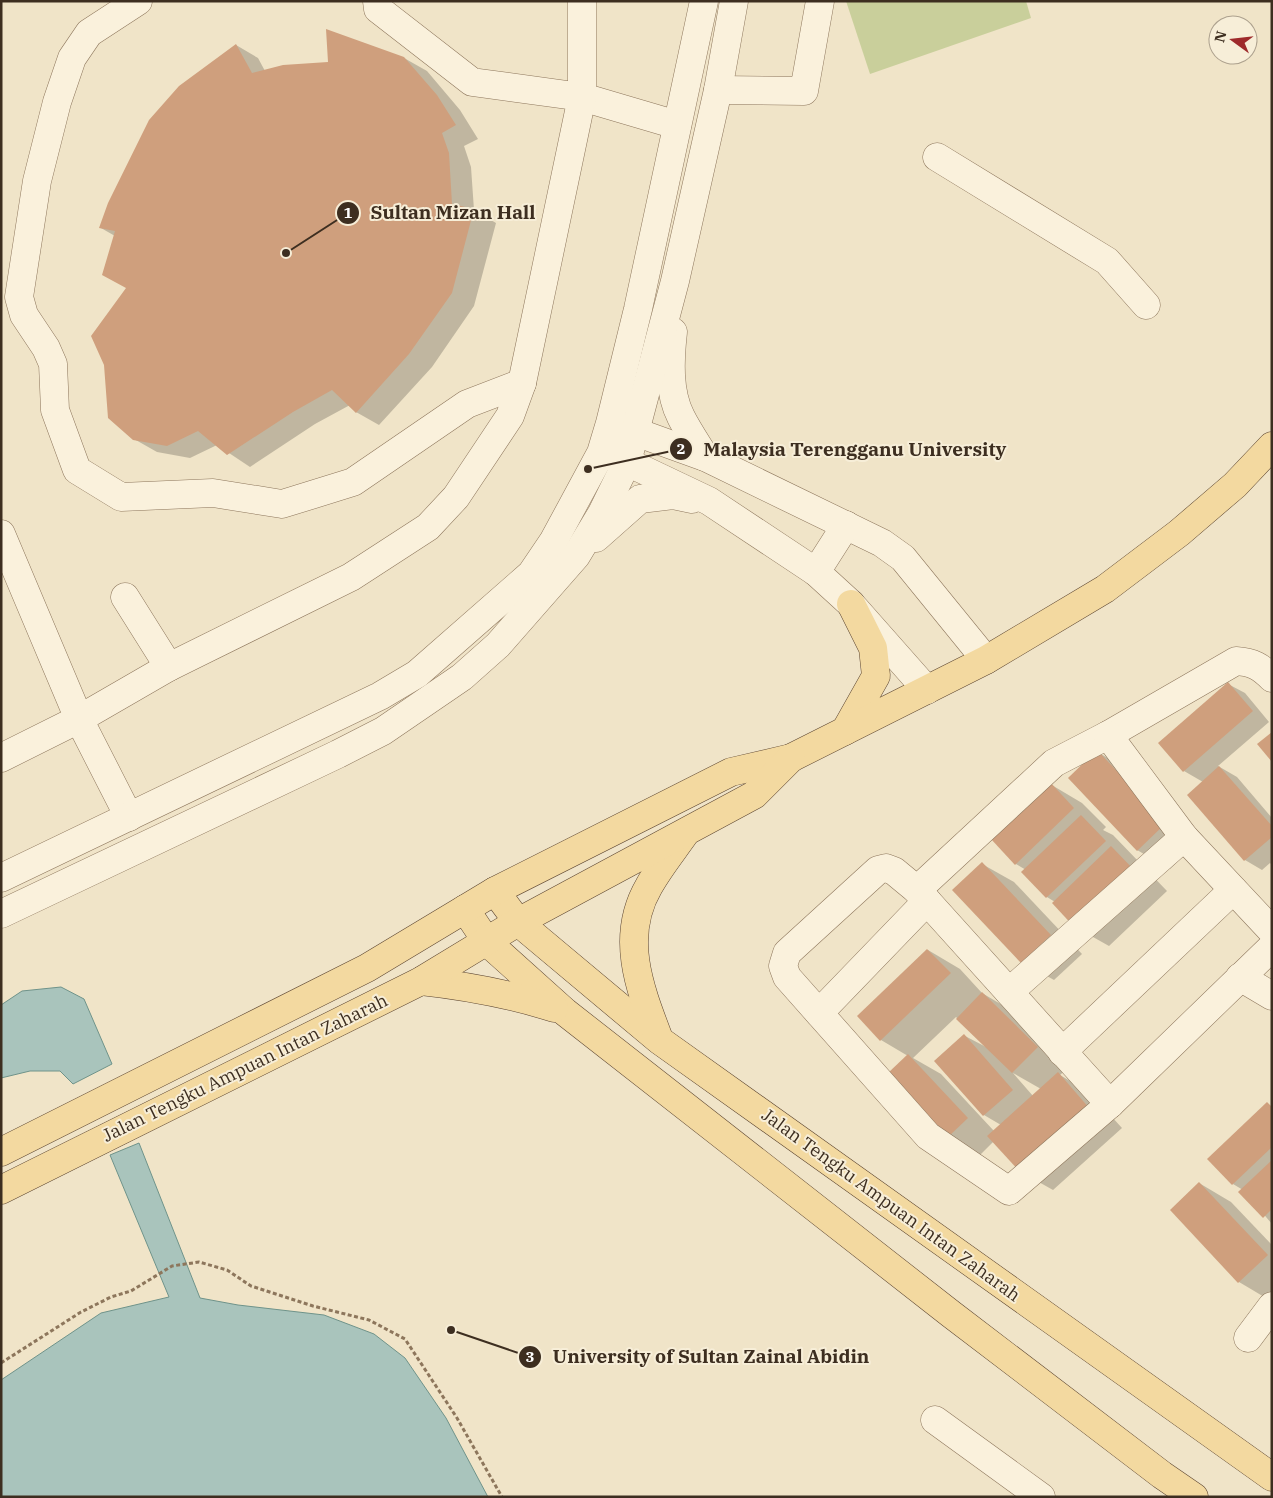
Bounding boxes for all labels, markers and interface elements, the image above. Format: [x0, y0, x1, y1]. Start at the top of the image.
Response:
north arrow [1208, 15, 1258, 65]
text: N [1210, 29, 1231, 44]
callout: Sultan Mizan Hall [335, 196, 546, 230]
text: Sultan Mizan Hall [370, 200, 536, 224]
text: 1 [343, 203, 353, 222]
callout: Malaysia Terengganu University [669, 432, 1017, 466]
text: Malaysia Terengganu University [704, 437, 1007, 461]
text: 2 [676, 439, 686, 458]
street label: Jalan Tengku Ampuan Intan Zaharah [98, 988, 391, 1147]
street label: Jalan Tengku Ampuan Intan Zaharah [757, 1103, 1025, 1306]
callout: University of Sultan Zainal Abidin [518, 1340, 879, 1374]
text: University of Sultan Zainal Abidin [553, 1344, 870, 1368]
text: 3 [525, 1347, 535, 1366]

